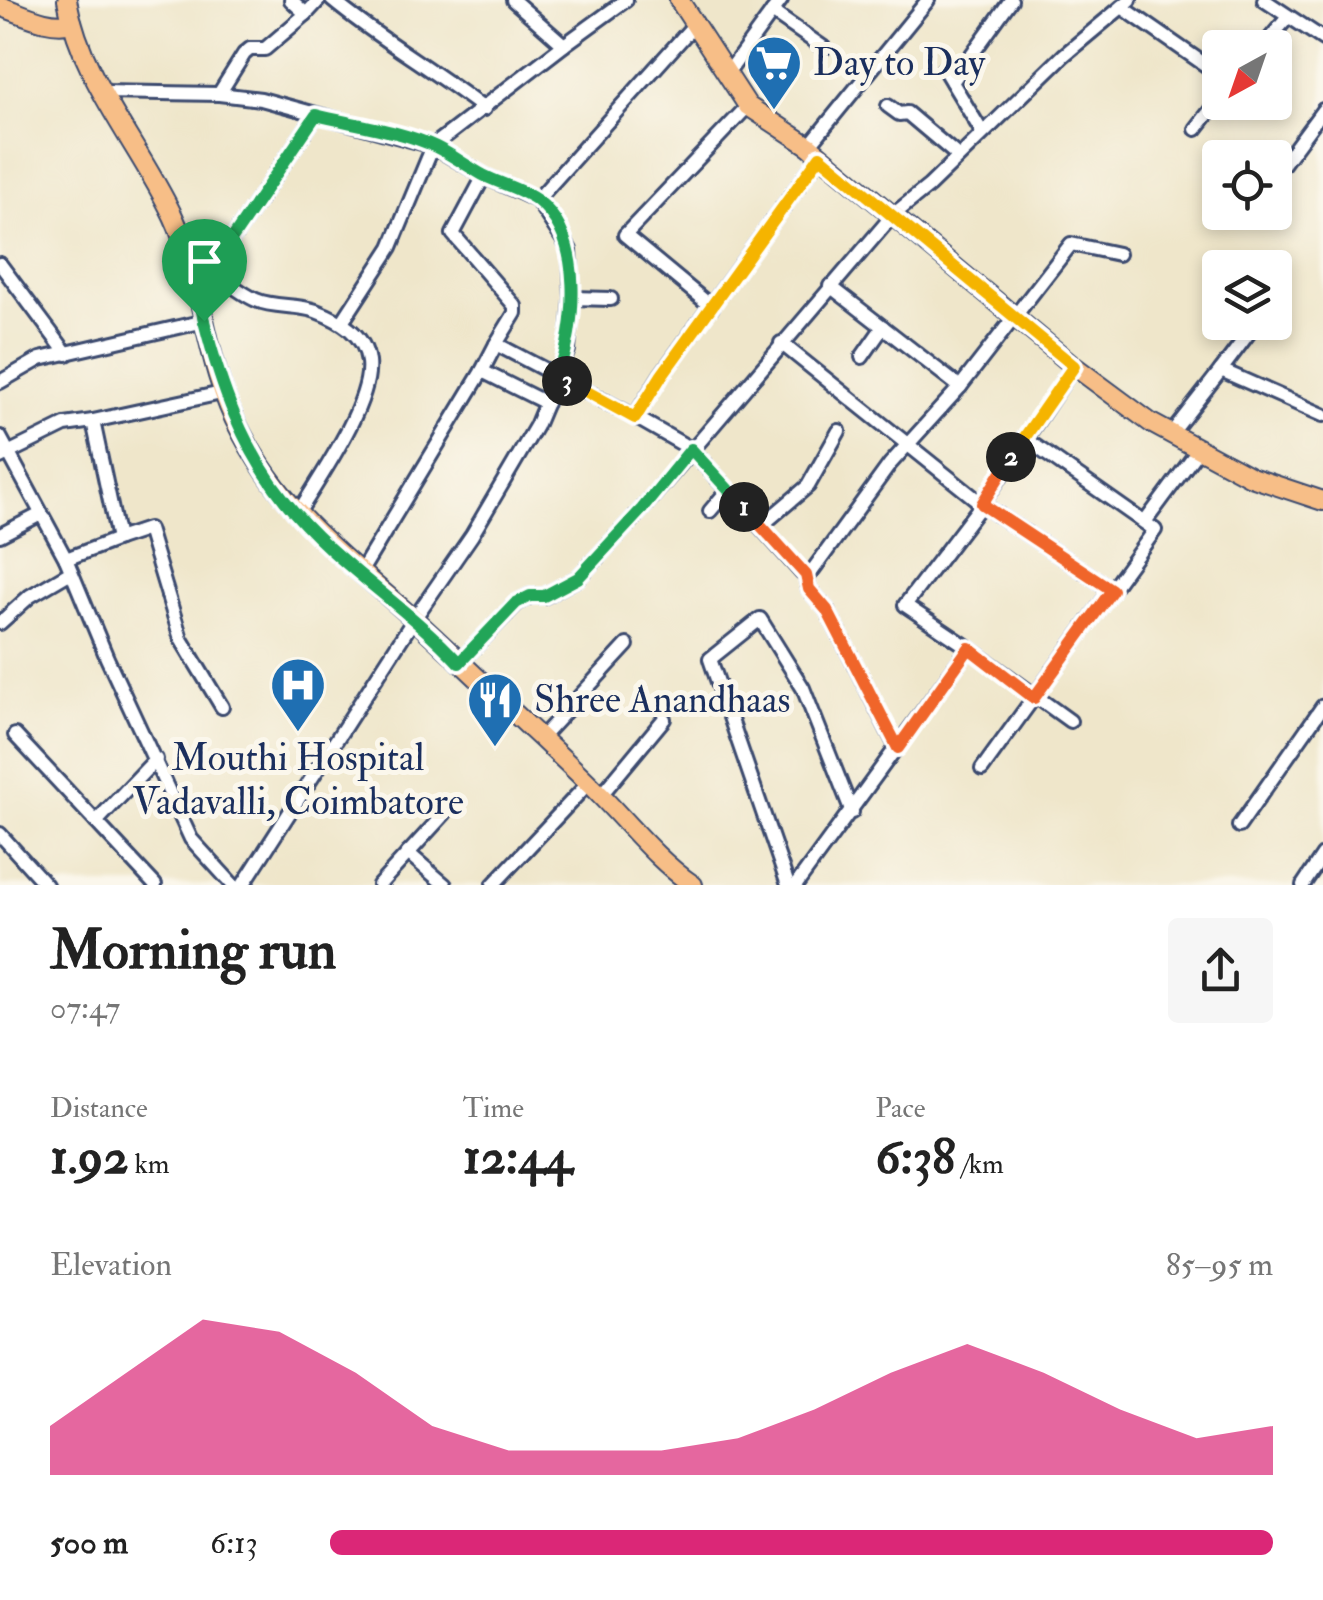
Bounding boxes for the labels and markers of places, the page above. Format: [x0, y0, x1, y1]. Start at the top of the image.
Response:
supermarket icon: Day to Day [744, 33, 804, 112]
place label: Day to Day [813, 39, 987, 87]
pin [162, 219, 247, 322]
pin: 3 [542, 356, 592, 406]
pin: 2 [986, 432, 1036, 482]
pin: 1 [719, 482, 769, 532]
hospital icon: Mouthi Hospital Vadavalli, Coimbatore [268, 655, 328, 734]
restaurant icon: Shree Anandhaas [465, 670, 525, 749]
place label: Shree Anandhaas [534, 676, 791, 724]
place label: Mouthi Hospital Vadavalli, Coimbatore [132, 734, 464, 826]

